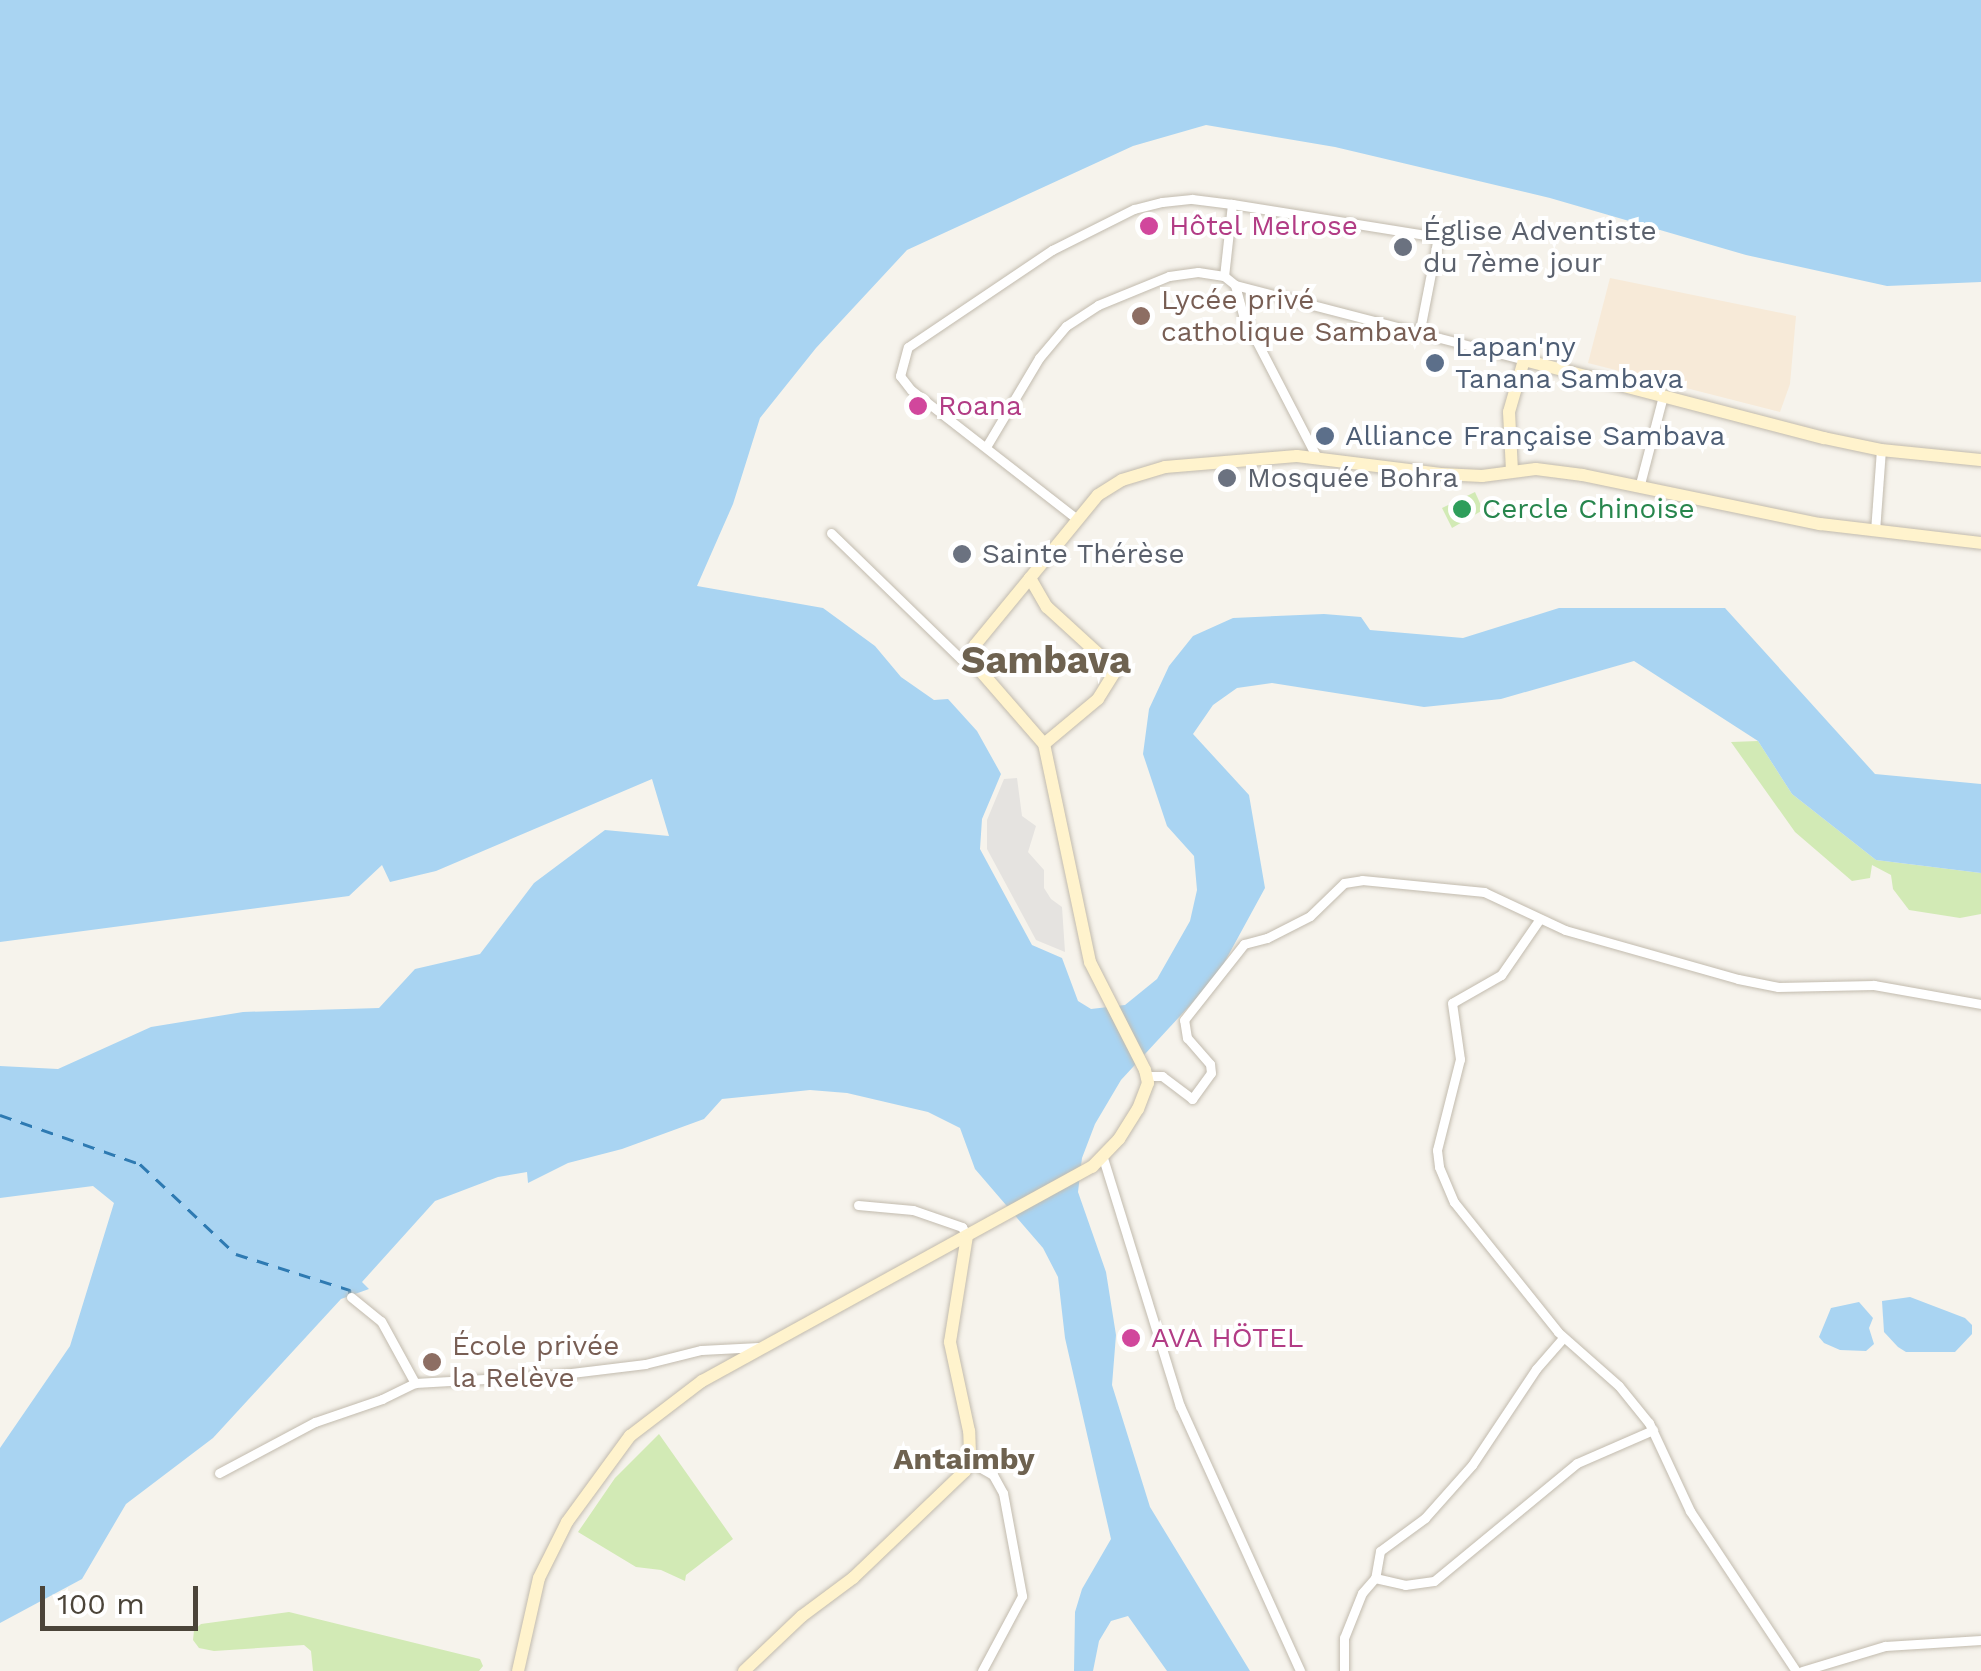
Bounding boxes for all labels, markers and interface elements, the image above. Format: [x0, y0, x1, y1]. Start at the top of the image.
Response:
place label: Hôtel Melrose [1169, 209, 1359, 243]
place label: Église Adventiste du 7ème jour [1423, 214, 1658, 280]
marker: Hôtel Melrose [1138, 215, 1160, 237]
marker: Église Adventiste du 7ème jour [1392, 236, 1414, 258]
place label: Lycée privé catholique Sambava [1161, 283, 1438, 349]
marker: Lycée privé catholique Sambava [1130, 305, 1152, 327]
place label: Lapan'ny Tanana Sambava [1455, 330, 1684, 396]
marker: Lapan'ny Tanana Sambava [1424, 352, 1446, 374]
place label: Roana [938, 389, 1022, 423]
marker: Roana [907, 395, 929, 417]
place label: Alliance Française Sambava [1345, 419, 1725, 453]
marker: Alliance Française Sambava [1314, 425, 1336, 447]
place label: Mosquée Bohra [1247, 461, 1458, 495]
marker: Mosquée Bohra [1216, 467, 1238, 489]
place label: Cercle Chinoise [1482, 492, 1695, 526]
marker: Cercle Chinoise [1451, 498, 1473, 520]
place label: Sainte Thérèse [982, 537, 1185, 571]
marker: Sainte Thérèse [951, 543, 973, 565]
district label: Sambava [961, 638, 1131, 684]
place label: AVA HÖTEL [1151, 1321, 1305, 1355]
marker: AVA HÖTEL [1120, 1327, 1142, 1349]
place label: École privée la Relève [452, 1329, 619, 1395]
marker: École privée la Relève [421, 1351, 443, 1373]
district label: Antaimby [893, 1441, 1035, 1477]
scale bar [45, 1566, 202, 1628]
text: 100 m [57, 1586, 145, 1621]

